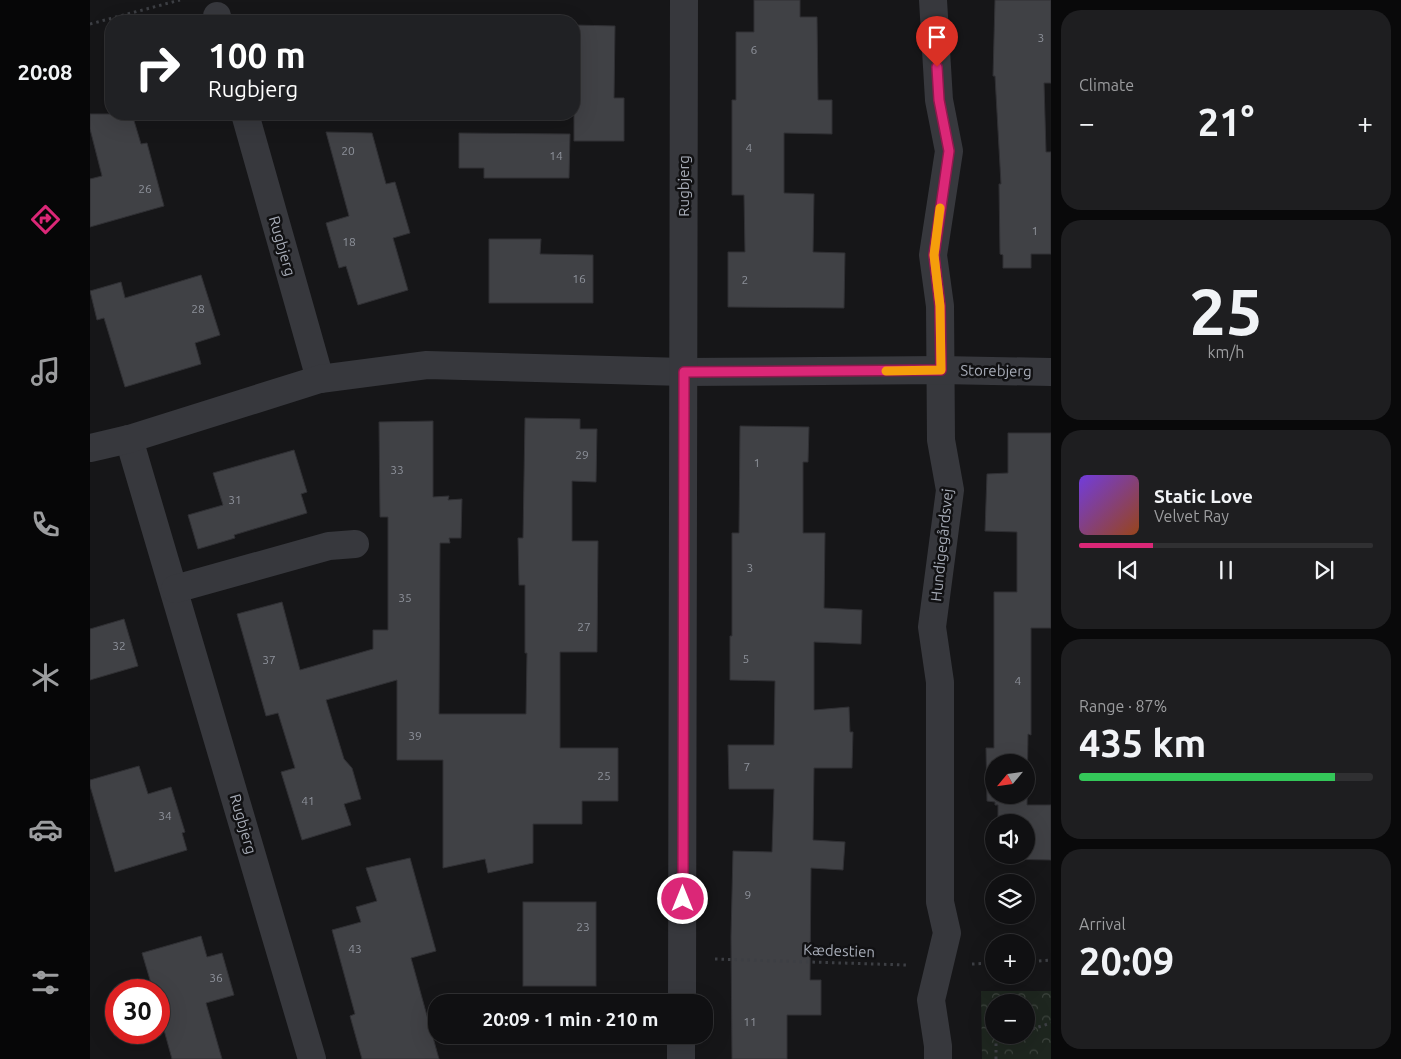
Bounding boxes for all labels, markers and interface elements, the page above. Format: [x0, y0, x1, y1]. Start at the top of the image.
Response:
pin [916, 16, 958, 67]
icon: arrive [923, 23, 951, 51]
house number: 3 [1038, 31, 1044, 44]
icon: right [125, 35, 190, 100]
text: 100 m [208, 35, 306, 75]
house number: 6 [751, 43, 758, 56]
text: 20:08 [17, 59, 73, 84]
text: Rugbjerg [208, 76, 298, 101]
text: Climate [1079, 76, 1134, 94]
text: 21° [1198, 101, 1254, 143]
text: − [1079, 107, 1095, 138]
text: + [1357, 107, 1373, 138]
house number: 4 [746, 141, 753, 154]
house number: 20 [341, 144, 355, 157]
house number: 14 [549, 149, 563, 162]
street label: Rugbjerg [675, 155, 692, 217]
house number: 26 [138, 182, 152, 195]
icon: directions [28, 202, 63, 237]
street label: Rugbjerg [266, 214, 299, 278]
house number: 1 [1032, 224, 1038, 237]
house number: 18 [342, 235, 356, 248]
house number: 16 [572, 272, 586, 285]
house number: 2 [742, 273, 748, 286]
text: 25 [1189, 274, 1263, 347]
house number: 28 [191, 302, 205, 315]
text: km/h [1208, 343, 1244, 361]
icon: music [28, 354, 63, 389]
street label: Storebjerg [960, 361, 1032, 380]
house number: 29 [575, 448, 589, 461]
house number: 1 [754, 456, 760, 469]
house number: 33 [390, 463, 404, 476]
text: Static Love [1154, 485, 1253, 507]
street label: Hundigegårdsvej [927, 488, 956, 602]
house number: 31 [228, 493, 242, 506]
icon: phone [28, 507, 63, 542]
text: Velvet Ray [1154, 507, 1229, 525]
icon: previous [1114, 556, 1142, 584]
icon: pause [1212, 556, 1240, 584]
icon: next [1310, 556, 1338, 584]
house number: 3 [747, 561, 753, 574]
house number: 35 [398, 591, 412, 604]
house number: 27 [577, 620, 591, 633]
house number: 32 [112, 639, 126, 652]
house number: 5 [743, 652, 749, 665]
house number: 37 [262, 653, 276, 666]
icon: climate [28, 660, 63, 695]
house number: 4 [1015, 674, 1022, 687]
text: Range · 87% [1079, 697, 1167, 715]
text: 435 km [1079, 722, 1206, 764]
house number: 39 [408, 729, 422, 742]
north arrow [985, 754, 1035, 804]
map controls [985, 754, 1035, 1044]
house number: 7 [744, 760, 750, 773]
house number: 25 [597, 769, 611, 782]
street label: Rugbjerg [227, 792, 260, 856]
house number: 41 [301, 794, 315, 807]
house number: 34 [158, 809, 172, 822]
icon: car [28, 812, 63, 847]
button: sound [985, 814, 1035, 864]
position arrow [656, 872, 708, 924]
button: layers [985, 874, 1035, 924]
house number: 9 [745, 888, 751, 901]
text: Arrival [1079, 915, 1126, 933]
house number: 23 [576, 920, 590, 933]
button: + [985, 934, 1035, 984]
text: 20:09 [1079, 940, 1174, 982]
street label: Kædestien [803, 941, 875, 960]
house number: 43 [348, 942, 362, 955]
icon: filters [28, 965, 63, 1000]
house number: 36 [209, 971, 223, 984]
speed limit sign: 30 [105, 979, 170, 1044]
button: − [985, 994, 1035, 1044]
text: 20:09 · 1 min · 210 m [483, 1008, 658, 1030]
house number: 11 [743, 1015, 757, 1028]

